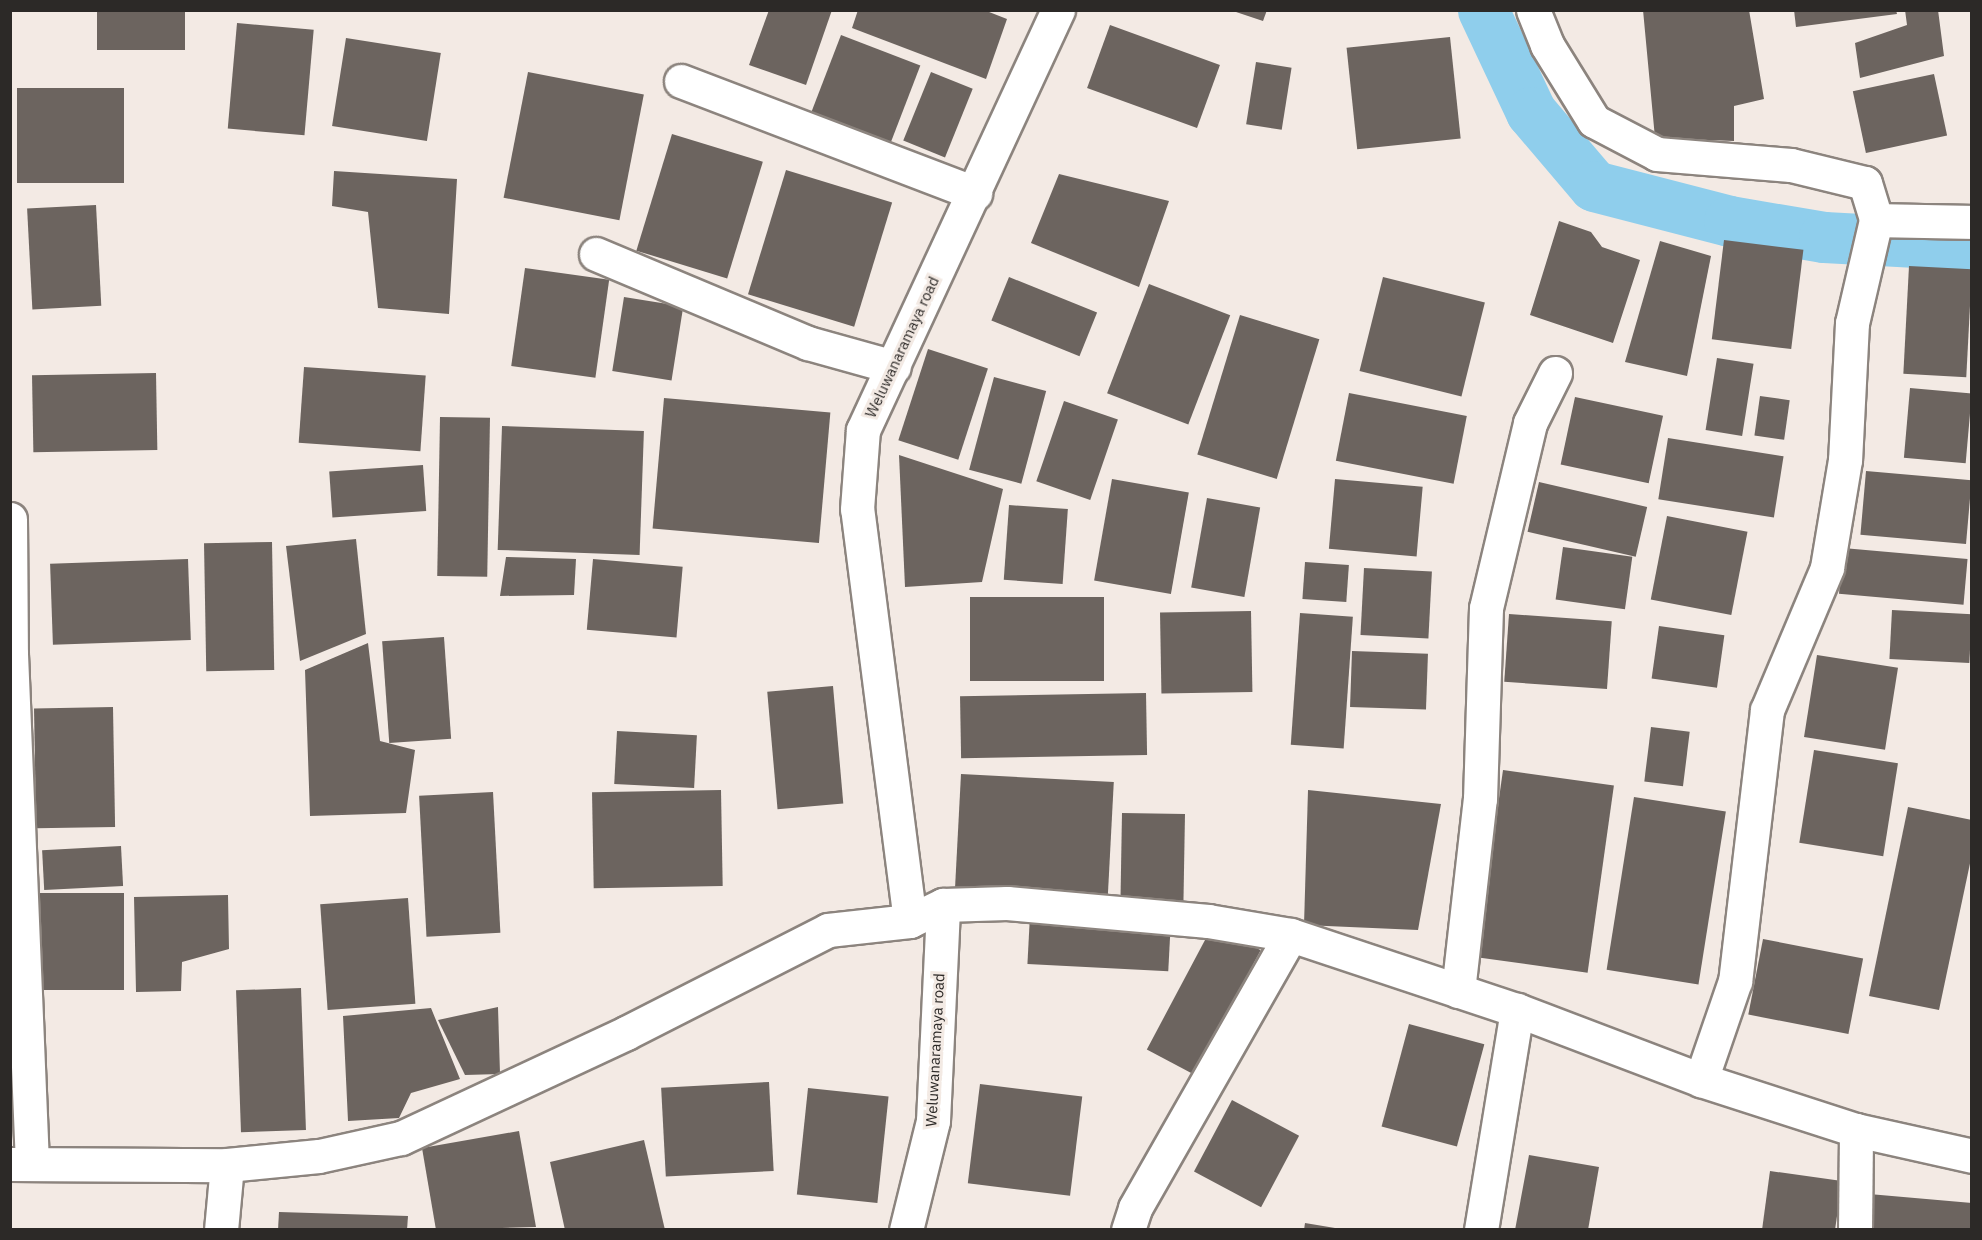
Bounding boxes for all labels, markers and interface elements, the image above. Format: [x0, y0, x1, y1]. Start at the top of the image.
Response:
street label: Weluwanaramaya road [861, 274, 943, 420]
street label: Weluwanaramaya road [922, 973, 948, 1127]

